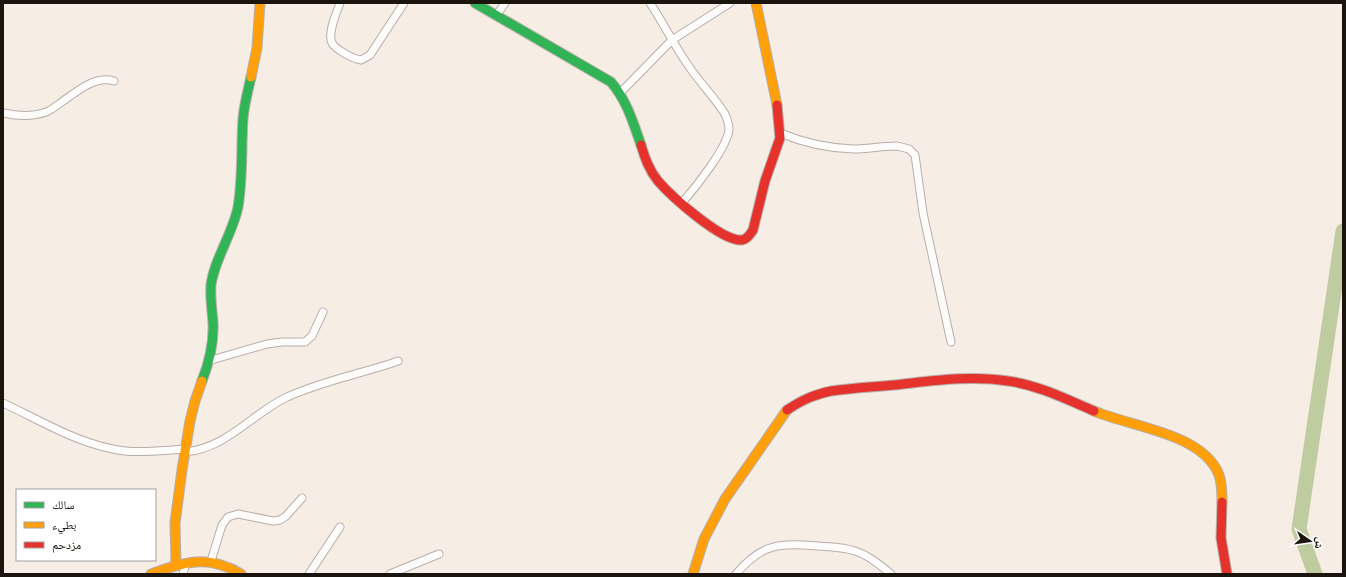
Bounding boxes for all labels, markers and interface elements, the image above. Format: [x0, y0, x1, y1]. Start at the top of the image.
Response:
legend [16, 489, 156, 561]
text: سالك [52, 498, 74, 512]
text: بطيء [52, 518, 76, 535]
north arrow [1290, 521, 1330, 561]
text: ش [1311, 536, 1327, 551]
text: مزدحم [52, 538, 81, 553]

